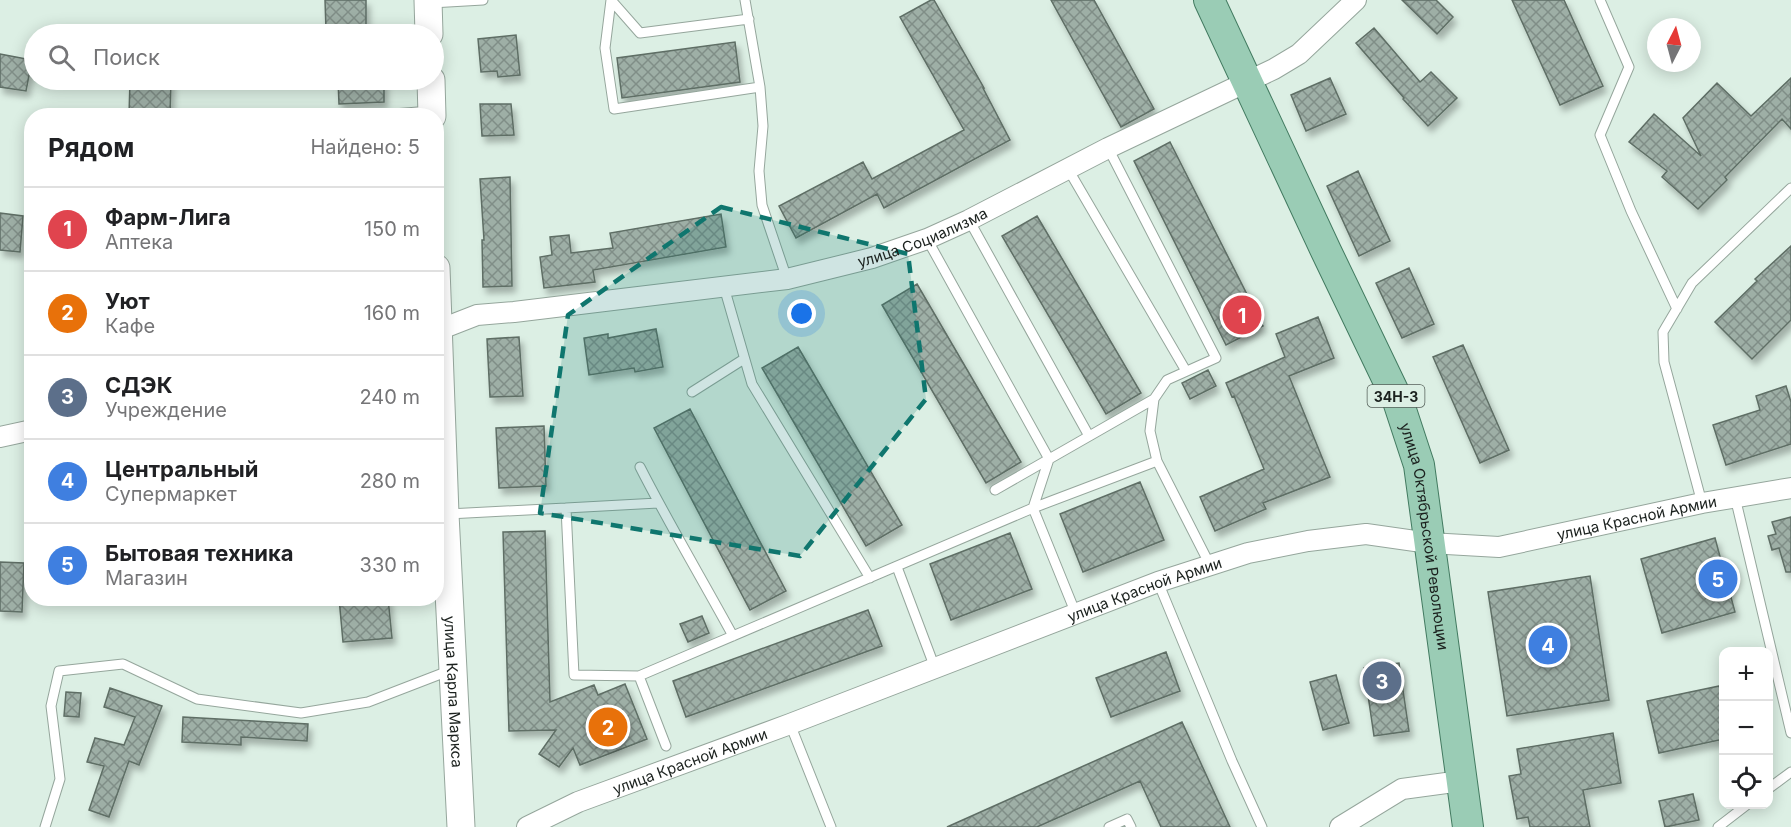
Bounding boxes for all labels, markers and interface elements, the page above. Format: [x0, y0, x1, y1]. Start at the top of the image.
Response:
north arrow [1647, 18, 1701, 72]
search box [24, 24, 444, 90]
icon: search [45, 41, 78, 74]
text: Поиск [93, 44, 160, 70]
text: Рядом [48, 132, 134, 163]
text: Найдено: 5 [310, 135, 420, 159]
street label: улица Социализма [855, 203, 990, 271]
text: Фарм-Лига [105, 204, 231, 230]
text: 1 [63, 217, 72, 241]
text: 150 m [364, 217, 420, 241]
text: Аптека [105, 230, 173, 254]
text: Уют [105, 288, 150, 314]
pin: 1 [1222, 292, 1262, 338]
your location [787, 299, 816, 328]
text: 2 [61, 301, 74, 325]
text: 160 m [364, 301, 420, 325]
text: Кафе [105, 314, 155, 338]
text: СДЭК [105, 372, 172, 398]
text: 3 [61, 385, 74, 409]
text: 240 m [359, 385, 420, 409]
road number: 34Н-3 [1368, 385, 1424, 407]
text: Учреждение [105, 398, 227, 422]
street label: улица Октябрьской Революции [1396, 420, 1453, 651]
text: Центральный [105, 456, 258, 482]
text: 4 [61, 469, 74, 493]
text: 280 m [360, 469, 420, 493]
text: Супермаркет [105, 482, 237, 506]
street label: улица Красной Армии [1555, 491, 1718, 544]
text: Бытовая техника [105, 540, 294, 566]
text: 5 [61, 553, 74, 577]
text: 330 m [360, 553, 420, 577]
street label: улица Красной Армии [1064, 553, 1224, 626]
pin: 5 [1698, 556, 1738, 602]
text: Магазин [105, 566, 188, 590]
street label: улица Карла Маркса [441, 615, 467, 768]
pin: 4 [1528, 622, 1568, 668]
map controls [1719, 647, 1773, 809]
button: + [1719, 647, 1773, 701]
pin: 3 [1362, 658, 1402, 704]
button: − [1719, 701, 1773, 755]
pin: 2 [588, 704, 628, 750]
street label: улица Красной Армии [610, 724, 770, 798]
button: locate [1719, 755, 1773, 809]

